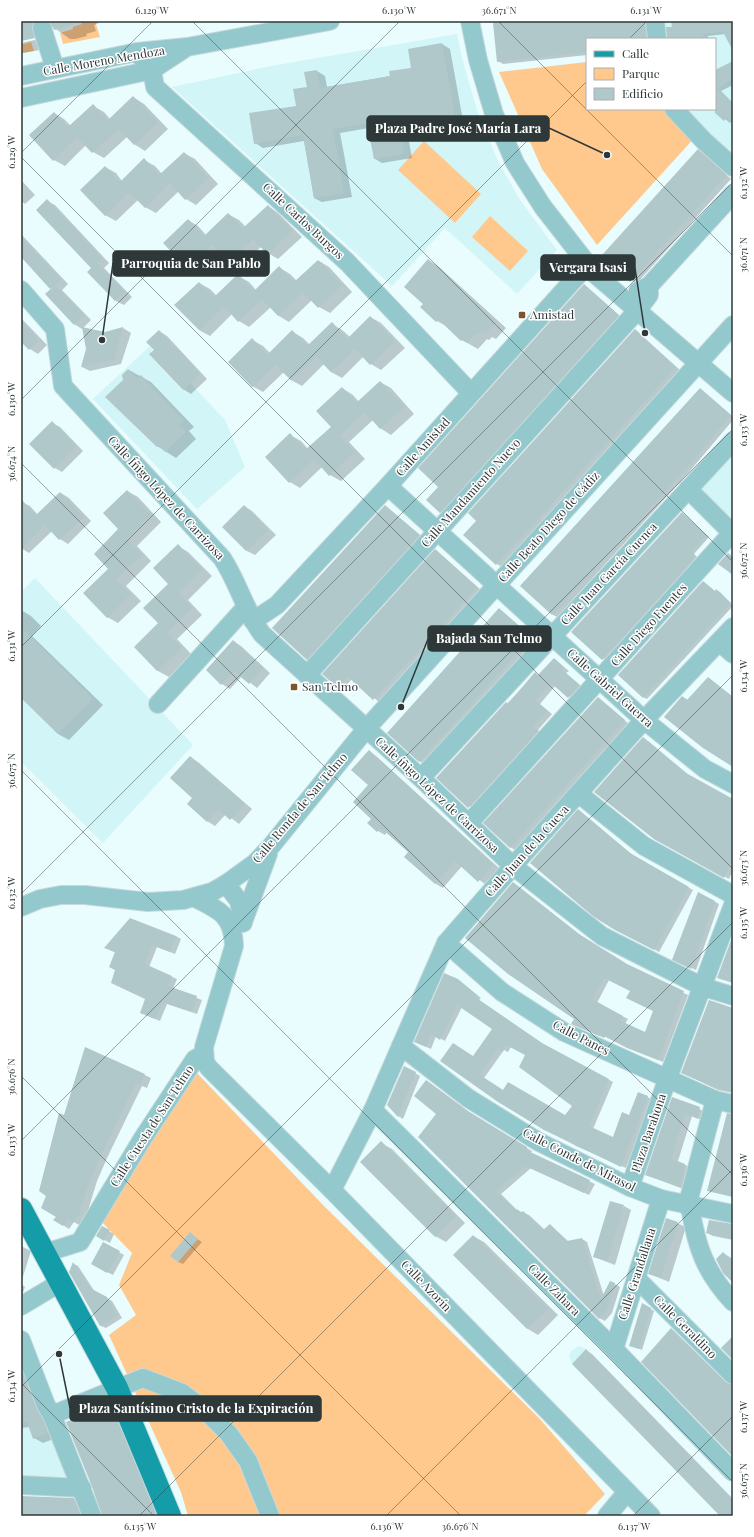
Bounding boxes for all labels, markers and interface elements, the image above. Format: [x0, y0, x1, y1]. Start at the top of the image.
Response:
text: 6.129°W [135, 3, 170, 17]
text: 6.130°W [382, 3, 417, 17]
text: 36.671°N [481, 3, 517, 17]
text: 6.131°W [630, 3, 663, 17]
legend [586, 38, 716, 110]
street label: Calle Moreno Mendoza [42, 41, 166, 79]
text: Calle [622, 45, 649, 61]
text: Parque [622, 65, 660, 81]
text: Edificio [622, 85, 664, 101]
callout: Plaza Padre José María Lara [367, 116, 549, 141]
text: Plaza Padre José María Lara [375, 119, 541, 136]
text: 6.129°W [4, 134, 18, 169]
text: 6.132°W [736, 166, 750, 199]
street label: Calle Carlos Burgos [260, 178, 348, 262]
text: 36.671°N [736, 237, 750, 273]
callout: Parroquia de San Pablo [113, 251, 269, 276]
text: Parroquia de San Pablo [121, 254, 261, 271]
callout: Vergara Isasi [541, 255, 635, 280]
text: Vergara Isasi [548, 258, 627, 275]
place label: Amistad [529, 306, 574, 322]
marker: Amistad [517, 310, 527, 320]
text: 6.130°W [4, 381, 18, 416]
street label: Calle Amistad [392, 413, 453, 479]
text: 6.133°W [736, 413, 750, 446]
street label: Calle Íñigo López de Carrizosa [105, 432, 229, 563]
street label: Calle Mandamiento Nuevo [417, 434, 524, 550]
text: 36.674°N [4, 446, 18, 482]
street label: Calle Beato Diego de Cádiz [494, 467, 603, 585]
street label: Calle Juan García Cuenca [556, 519, 660, 628]
text: 36.672°N [736, 543, 750, 579]
street label: Calle Diego Fuentes [607, 579, 690, 669]
callout: Bajada San Telmo [428, 626, 551, 651]
text: 6.131°W [4, 629, 18, 662]
text: Bajada San Telmo [436, 629, 542, 646]
street label: Calle Gabriel Guerra [564, 644, 657, 730]
text: 6.134°W [736, 659, 750, 692]
place label: San Telmo [302, 678, 358, 694]
marker: San Telmo [289, 682, 299, 692]
street label: Calle íñigo López de Carrizosa [372, 733, 503, 856]
street label: Calle Ronda de San Telmo [248, 749, 350, 866]
text: 36.675°N [4, 753, 18, 789]
street label: Calle Juan de la Cueva [481, 801, 572, 899]
text: 36.673°N [736, 850, 750, 886]
text: 6.132°W [4, 876, 18, 909]
text: 6.135°W [736, 906, 750, 939]
street label: Calle Panes [550, 1016, 613, 1058]
text: 36.676°N [4, 1059, 18, 1095]
street label: Calle Cuesta de San Telmo [106, 1061, 197, 1189]
street label: Plaza Barahona [627, 1091, 669, 1174]
text: 6.133°W [4, 1123, 18, 1156]
street label: Calle Conde de Mirasol [520, 1124, 639, 1195]
text: 6.136°W [736, 1152, 750, 1187]
street label: Calle Grandallana [614, 1226, 658, 1322]
street label: Calle Azorín [398, 1256, 455, 1314]
street label: Calle Zahara [525, 1260, 584, 1319]
street label: Calle Geraldino [651, 1291, 721, 1362]
text: 6.134°W [4, 1369, 18, 1402]
callout: Plaza Santísimo Cristo de la Expiración [70, 1396, 321, 1421]
text: Plaza Santísimo Cristo de la Expiración [78, 1399, 314, 1416]
text: 6.137°W [736, 1400, 750, 1433]
text: 36.675°N [736, 1463, 750, 1499]
text: 6.135°W [124, 1519, 157, 1533]
text: 6.136°W [370, 1519, 405, 1533]
text: 36.676°N [442, 1519, 478, 1533]
text: 6.137°W [618, 1519, 651, 1533]

